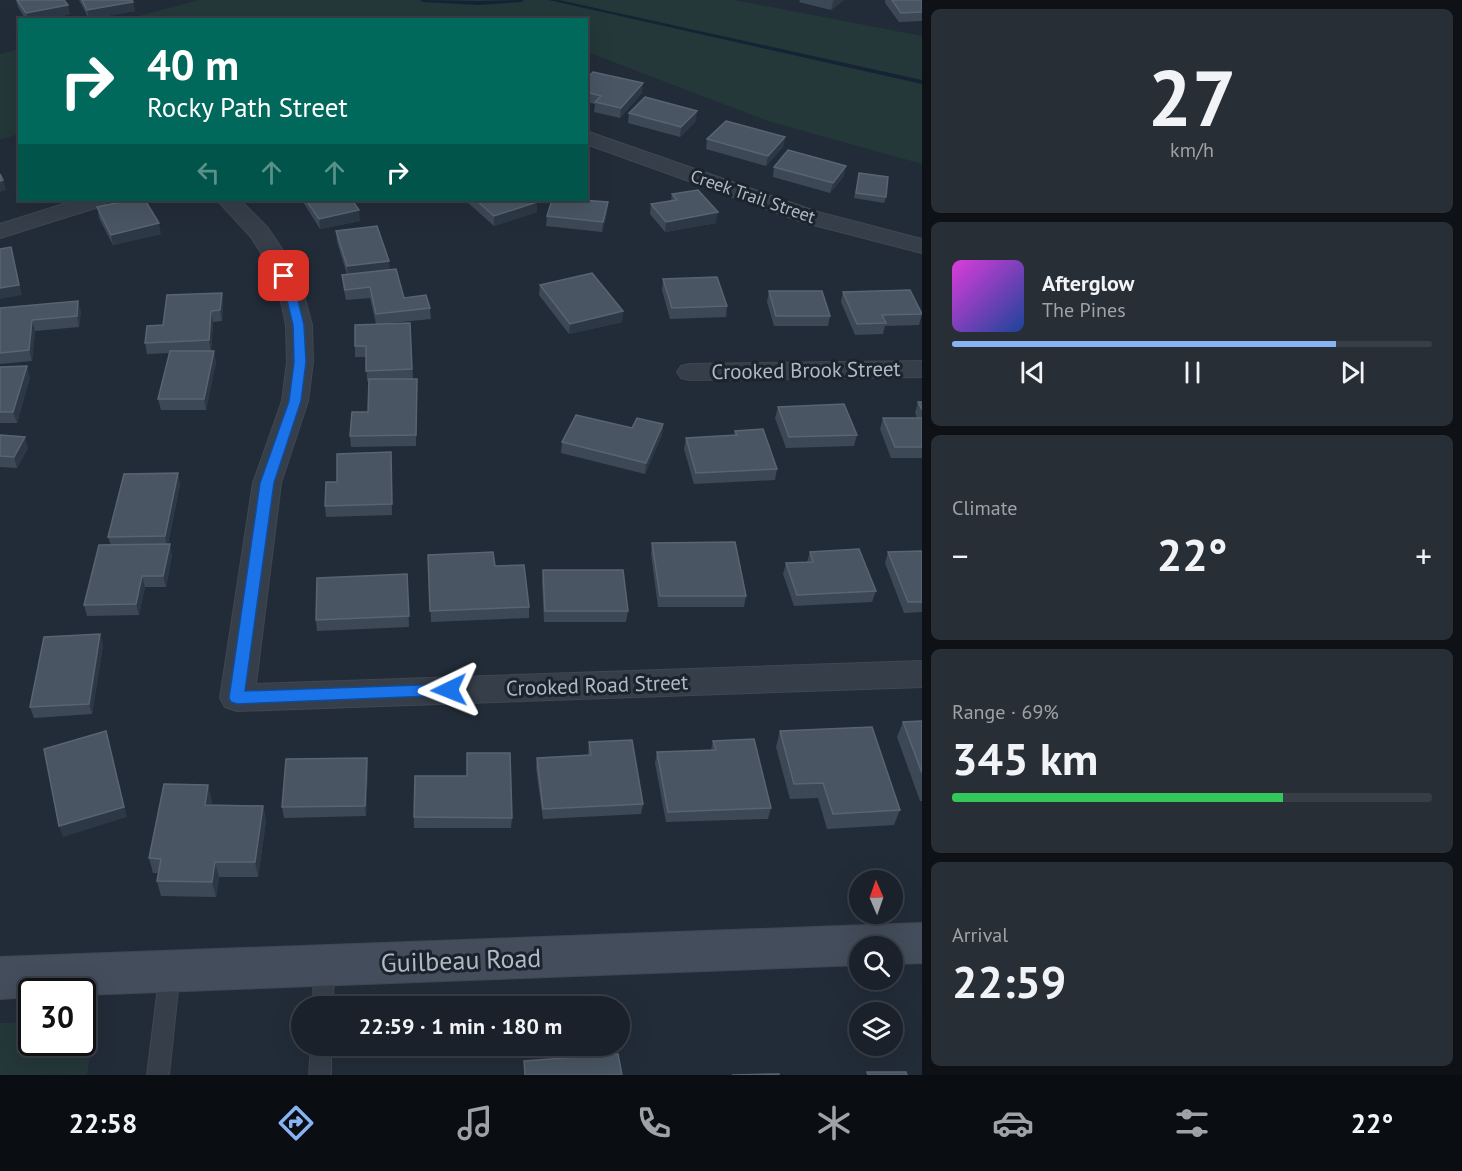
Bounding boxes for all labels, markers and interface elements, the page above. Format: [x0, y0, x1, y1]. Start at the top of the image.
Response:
text: 40 m [147, 37, 239, 92]
icon: right [48, 42, 126, 120]
text: 27 [1148, 47, 1236, 148]
text: Rocky Path Street [147, 90, 348, 124]
text: km/h [1170, 137, 1214, 163]
icon: left [192, 156, 225, 189]
icon: ahead [255, 156, 288, 189]
icon: ahead [318, 156, 351, 189]
icon: right [381, 156, 414, 189]
street label: Creek Trail Street [688, 164, 818, 228]
pin [258, 250, 309, 301]
icon: arrive [267, 259, 300, 292]
text: Afterglow [1042, 269, 1134, 297]
text: The Pines [1042, 297, 1126, 323]
street label: Crooked Brook Street [711, 355, 901, 385]
icon: previous [1016, 356, 1049, 389]
icon: pause [1176, 356, 1209, 389]
icon: next [1336, 356, 1369, 389]
text: Climate [952, 495, 1018, 521]
text: 22° [1157, 525, 1227, 583]
text: − [952, 534, 969, 577]
text: + [1415, 534, 1432, 577]
position arrow [417, 658, 481, 722]
street label: Crooked Road Street [505, 668, 689, 702]
text: Range · 69% [952, 699, 1059, 725]
text: 345 km [952, 729, 1098, 787]
north arrow [849, 870, 903, 924]
map controls [849, 870, 903, 1056]
text: Arrival [952, 922, 1008, 948]
button: search [849, 936, 903, 990]
street label: Guilbeau Road [380, 941, 542, 979]
text: 22:59 [952, 952, 1066, 1010]
speed limit sign: 30 [18, 978, 96, 1056]
button: layers [849, 1002, 903, 1056]
text: 22:59 · 1 min · 180 m [359, 1012, 562, 1040]
icon: directions [275, 1102, 317, 1144]
icon: music [454, 1102, 496, 1144]
icon: phone [633, 1102, 675, 1144]
icon: climate [813, 1102, 855, 1144]
icon: car [992, 1102, 1034, 1144]
icon: filters [1171, 1102, 1213, 1144]
text: 22:58 [69, 1106, 137, 1140]
text: 22° [1351, 1106, 1393, 1140]

